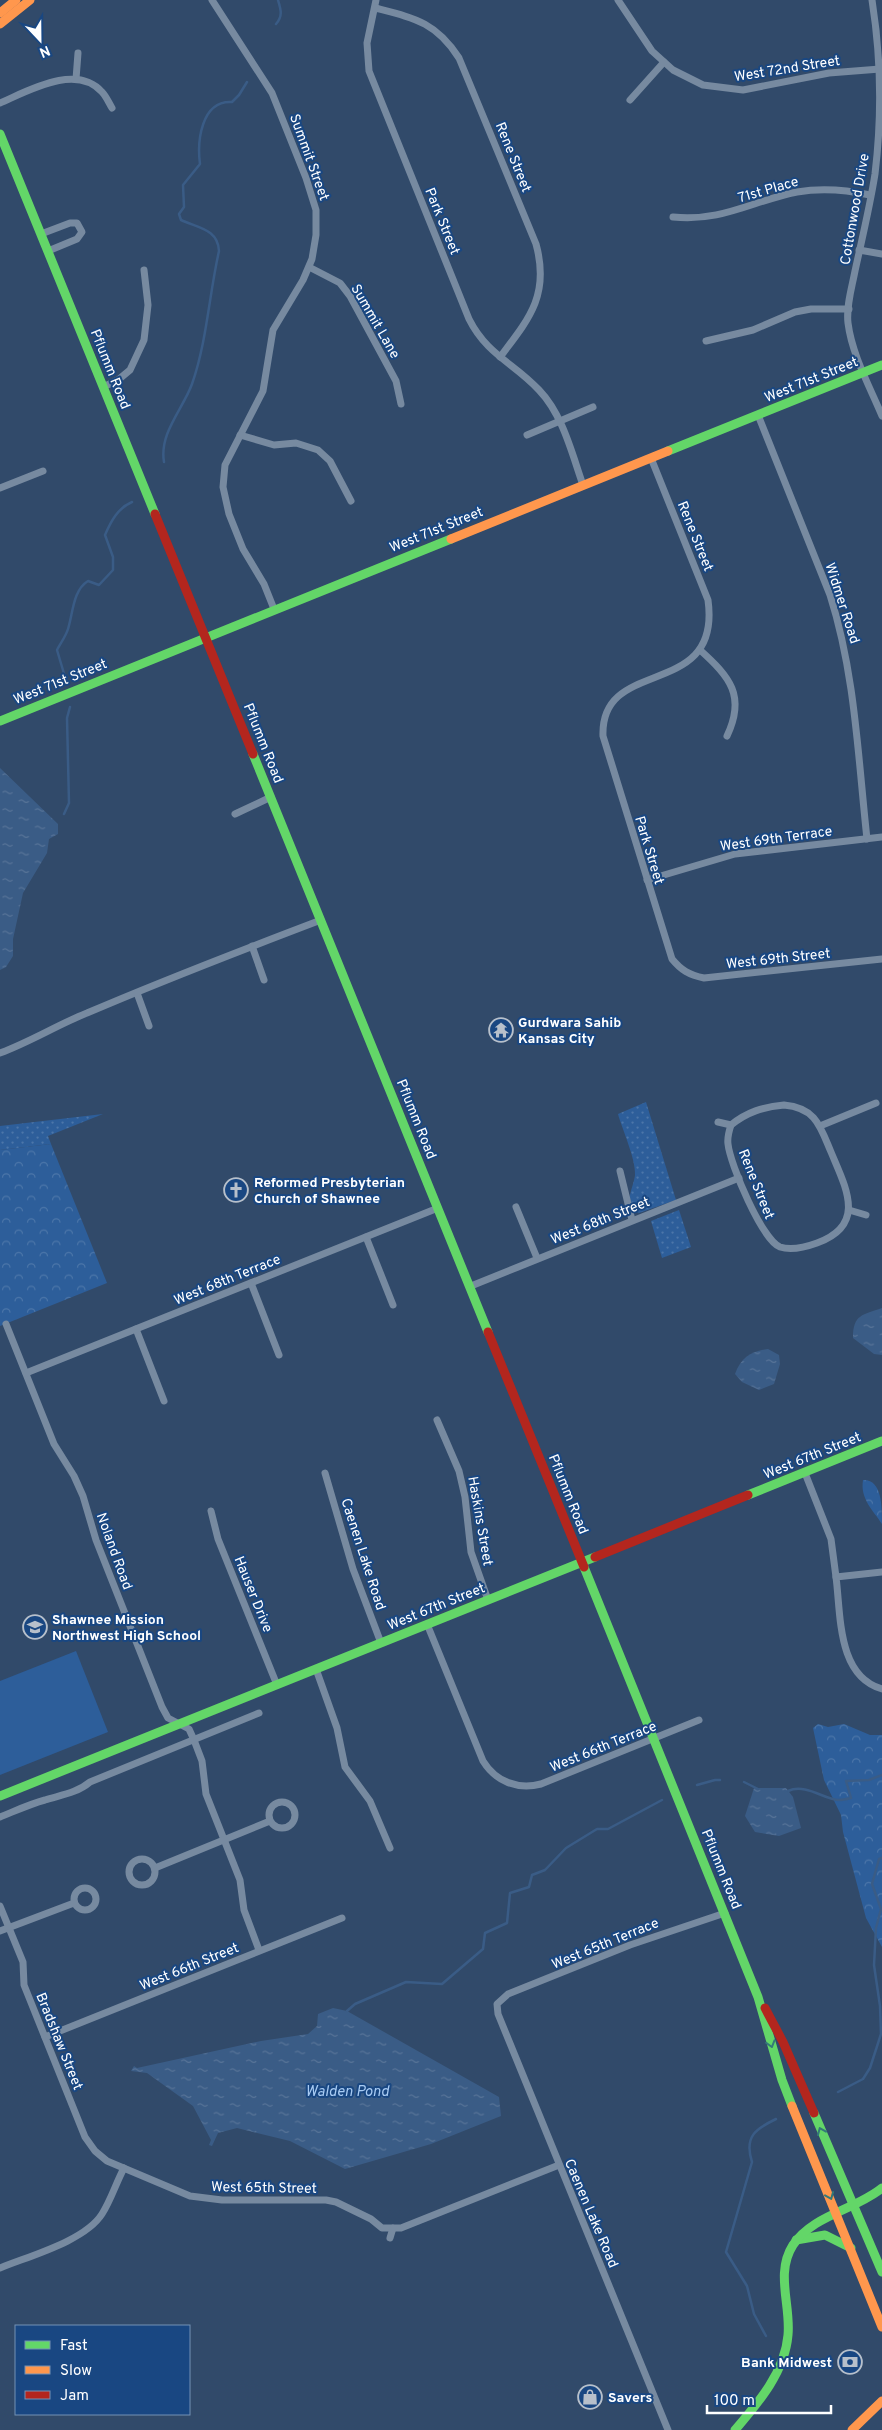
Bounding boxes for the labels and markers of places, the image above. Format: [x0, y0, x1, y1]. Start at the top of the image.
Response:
place label: Gurdwara Sahib Kansas City [518, 1015, 621, 1048]
temple icon: Gurdwara Sahib Kansas City [488, 1017, 514, 1043]
place label: Reformed Presbyterian Church of Shawnee [254, 1175, 405, 1208]
church icon: Reformed Presbyterian Church of Shawnee [223, 1177, 249, 1203]
place label: Shawnee Mission Northwest High School [52, 1612, 201, 1645]
school or university icon: Shawnee Mission Northwest High School [22, 1614, 48, 1640]
bank icon: Bank Midwest [837, 2349, 863, 2375]
place label: Bank Midwest [741, 2355, 832, 2372]
shop icon: Savers [577, 2384, 603, 2410]
place label: Savers [608, 2390, 652, 2407]

